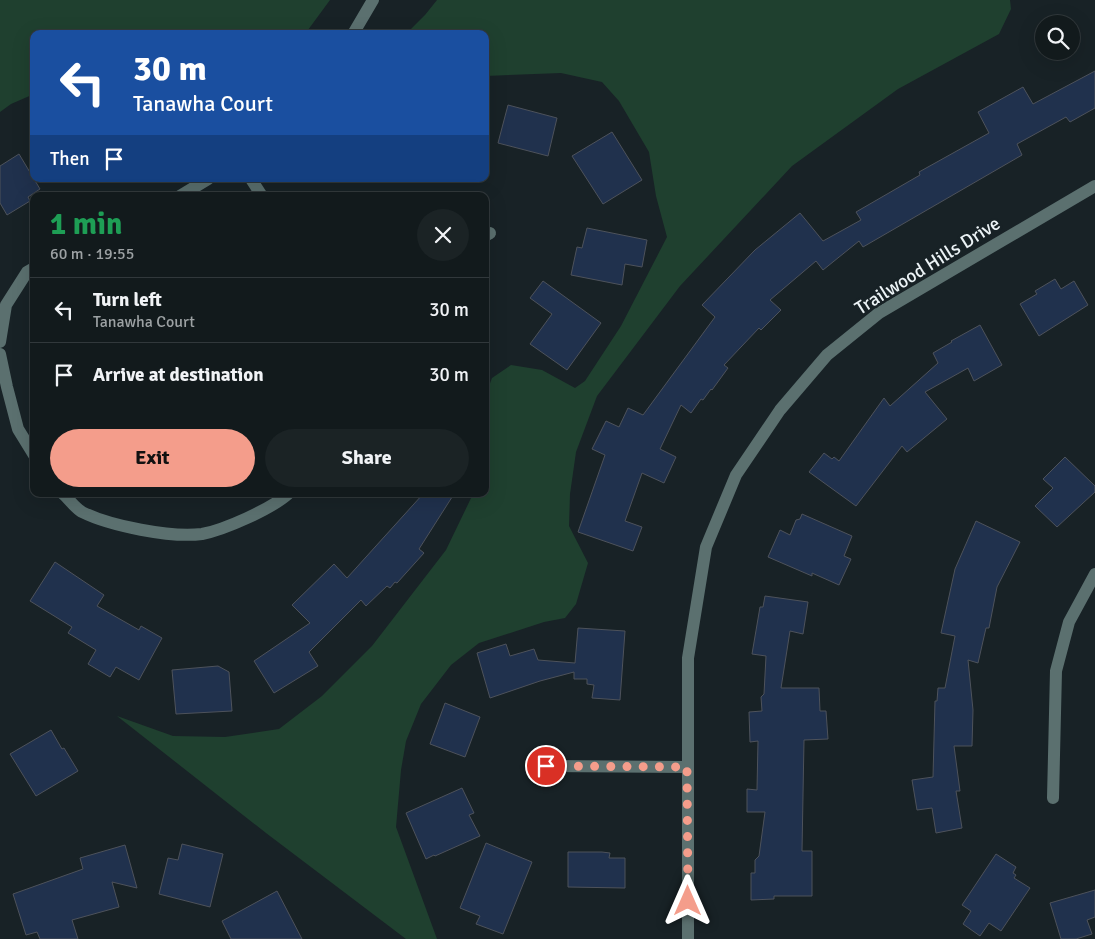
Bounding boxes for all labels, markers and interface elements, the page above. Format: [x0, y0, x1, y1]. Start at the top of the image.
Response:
map controls [1035, 15, 1080, 60]
button: search [1035, 15, 1080, 60]
text: 30 m [133, 47, 207, 90]
icon: left [50, 50, 115, 115]
text: Tanawha Court [133, 90, 273, 117]
icon: arrive [100, 145, 128, 173]
text: Then [50, 147, 90, 171]
text: 1 min [50, 206, 122, 243]
button: close [417, 209, 469, 261]
street label: Trailwood Hills Drive [850, 211, 1005, 320]
text: 60 m · 19:55 [50, 244, 134, 264]
text: Turn left [93, 288, 162, 312]
icon: left [50, 296, 78, 324]
text: 30 m [429, 298, 469, 322]
text: Tanawha Court [93, 312, 195, 332]
icon: arrive [50, 361, 78, 389]
text: Arrive at destination [93, 363, 264, 387]
text: 30 m [429, 363, 469, 387]
button: Exit [50, 429, 255, 487]
button: Share [265, 429, 469, 487]
pin [525, 745, 567, 787]
icon: arrive [532, 752, 560, 780]
position arrow [661, 874, 713, 926]

